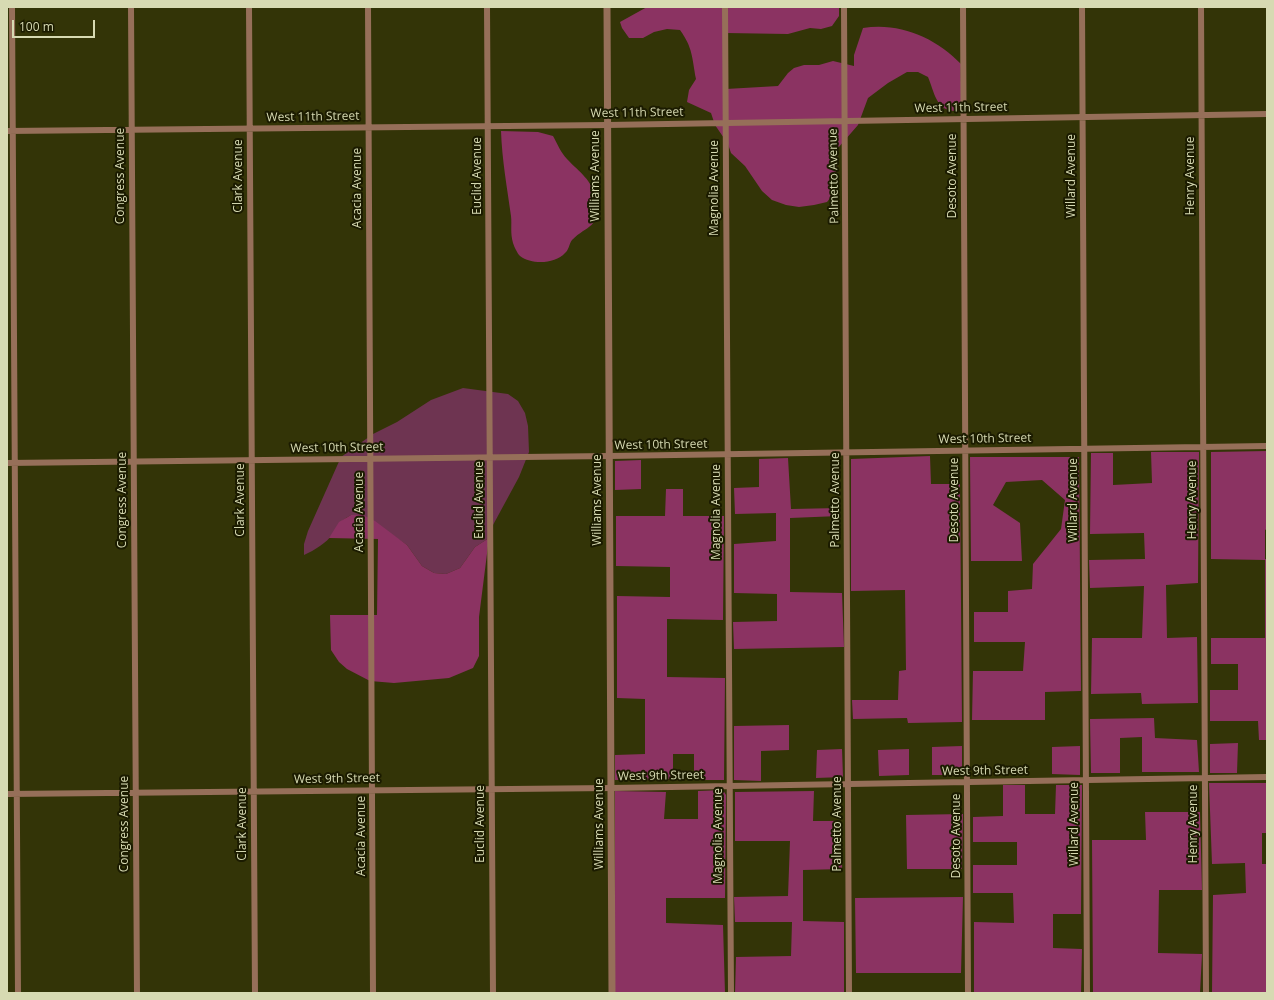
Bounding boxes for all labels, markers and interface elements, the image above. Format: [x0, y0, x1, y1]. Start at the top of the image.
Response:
scale bar [14, 12, 97, 38]
text: 100 m [19, 18, 54, 35]
street label: West 11th Street [914, 100, 1008, 116]
street label: West 11th Street [590, 105, 684, 121]
street label: West 11th Street [266, 109, 360, 125]
street label: Congress Avenue [114, 128, 128, 224]
street label: Palmetto Avenue [826, 128, 842, 224]
street label: Williams Avenue [589, 130, 603, 222]
street label: Desoto Avenue [946, 134, 960, 218]
street label: Willard Avenue [1065, 134, 1079, 218]
street label: Euclid Avenue [471, 137, 485, 215]
street label: Henry Avenue [1184, 137, 1198, 215]
street label: Clark Avenue [232, 139, 246, 213]
street label: Magnolia Avenue [708, 140, 722, 236]
street label: Acacia Avenue [351, 148, 365, 228]
street label: West 10th Street [938, 431, 1032, 447]
street label: West 10th Street [614, 437, 708, 453]
street label: West 10th Street [290, 440, 384, 456]
street label: Congress Avenue [116, 452, 130, 548]
street label: Palmetto Avenue [829, 452, 843, 548]
street label: Williams Avenue [591, 454, 605, 546]
street label: Desoto Avenue [948, 458, 962, 542]
street label: Willard Avenue [1067, 458, 1081, 542]
street label: Euclid Avenue [473, 461, 487, 539]
street label: Henry Avenue [1186, 461, 1200, 539]
street label: Clark Avenue [234, 463, 248, 537]
street label: Magnolia Avenue [710, 464, 724, 560]
street label: Acacia Avenue [353, 472, 367, 552]
street label: West 9th Street [942, 763, 1028, 779]
street label: West 9th Street [618, 768, 704, 784]
street label: West 9th Street [294, 771, 380, 787]
street label: Congress Avenue [118, 776, 132, 872]
street label: Palmetto Avenue [831, 776, 845, 872]
street label: Williams Avenue [593, 778, 607, 870]
street label: Willard Avenue [1068, 782, 1082, 866]
street label: Euclid Avenue [474, 785, 488, 863]
street label: Henry Avenue [1187, 785, 1201, 863]
street label: Clark Avenue [236, 787, 250, 861]
street label: Magnolia Avenue [712, 788, 726, 884]
street label: Desoto Avenue [950, 794, 964, 878]
street label: Acacia Avenue [355, 796, 369, 876]

